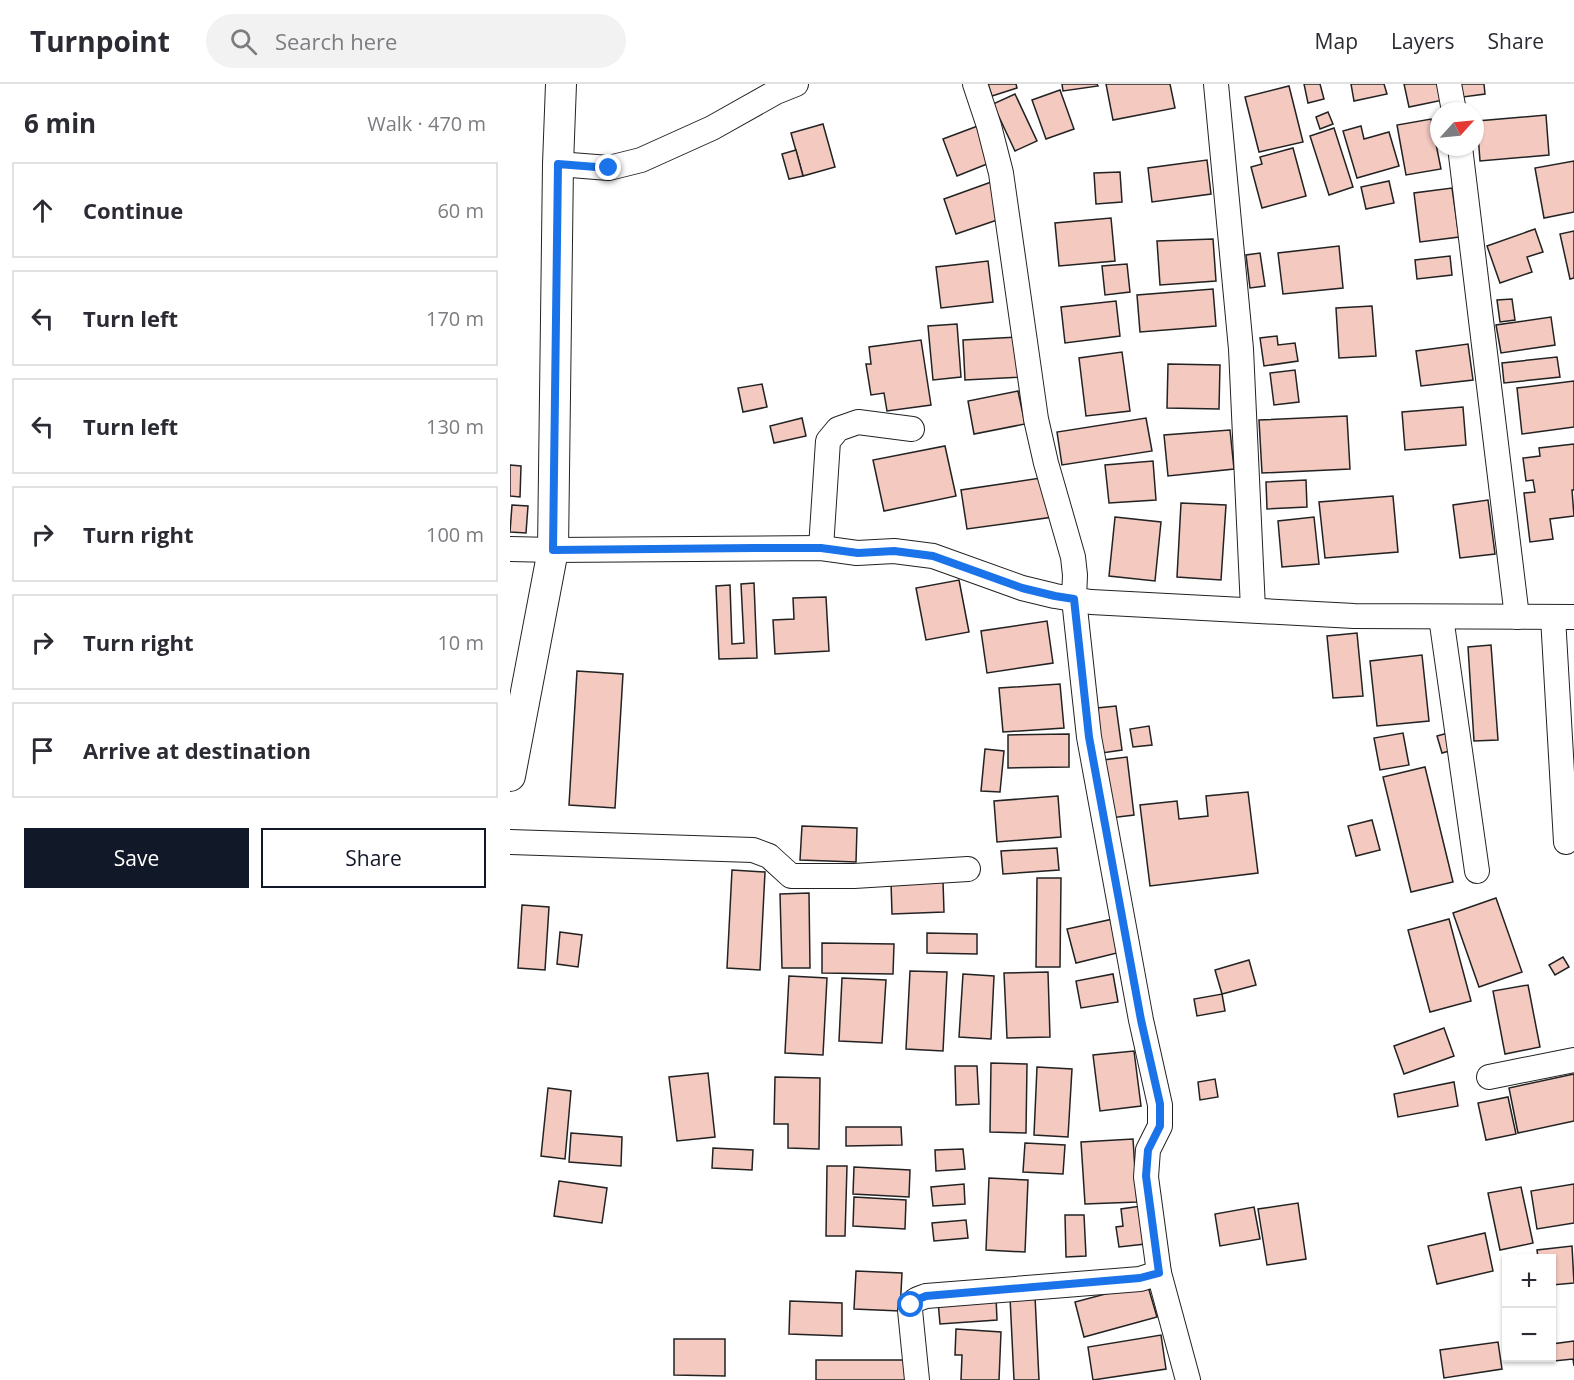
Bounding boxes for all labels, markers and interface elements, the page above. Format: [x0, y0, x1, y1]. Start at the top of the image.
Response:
search box [206, 14, 626, 68]
text: Turnpoint [30, 22, 170, 60]
icon: search [227, 25, 260, 58]
text: Search here [275, 26, 397, 56]
text: Map [1315, 27, 1358, 55]
text: Layers [1391, 27, 1455, 55]
text: Share [1488, 27, 1544, 55]
north arrow [1430, 102, 1484, 156]
text: 6 min [24, 105, 96, 141]
text: Walk · 470 m [367, 110, 486, 137]
route end [595, 154, 621, 180]
icon: ahead [26, 194, 59, 227]
text: Continue [83, 195, 183, 225]
text: 60 m [437, 197, 484, 224]
icon: left [26, 302, 59, 335]
text: Turn left [83, 303, 178, 333]
text: 170 m [426, 305, 484, 332]
icon: left [26, 410, 59, 443]
text: Turn left [83, 411, 178, 441]
text: 130 m [426, 413, 484, 440]
icon: right [26, 518, 59, 551]
text: Turn right [83, 519, 194, 549]
text: 100 m [426, 521, 484, 548]
icon: right [26, 626, 59, 659]
text: Turn right [83, 627, 194, 657]
text: 10 m [437, 629, 484, 656]
icon: arrive [26, 734, 59, 767]
text: Arrive at destination [83, 735, 311, 765]
button: Save [24, 828, 249, 888]
button: Share [261, 828, 486, 888]
map controls [1502, 1254, 1556, 1362]
button: + [1502, 1254, 1556, 1308]
route start [897, 1291, 923, 1317]
button: − [1502, 1308, 1556, 1362]

